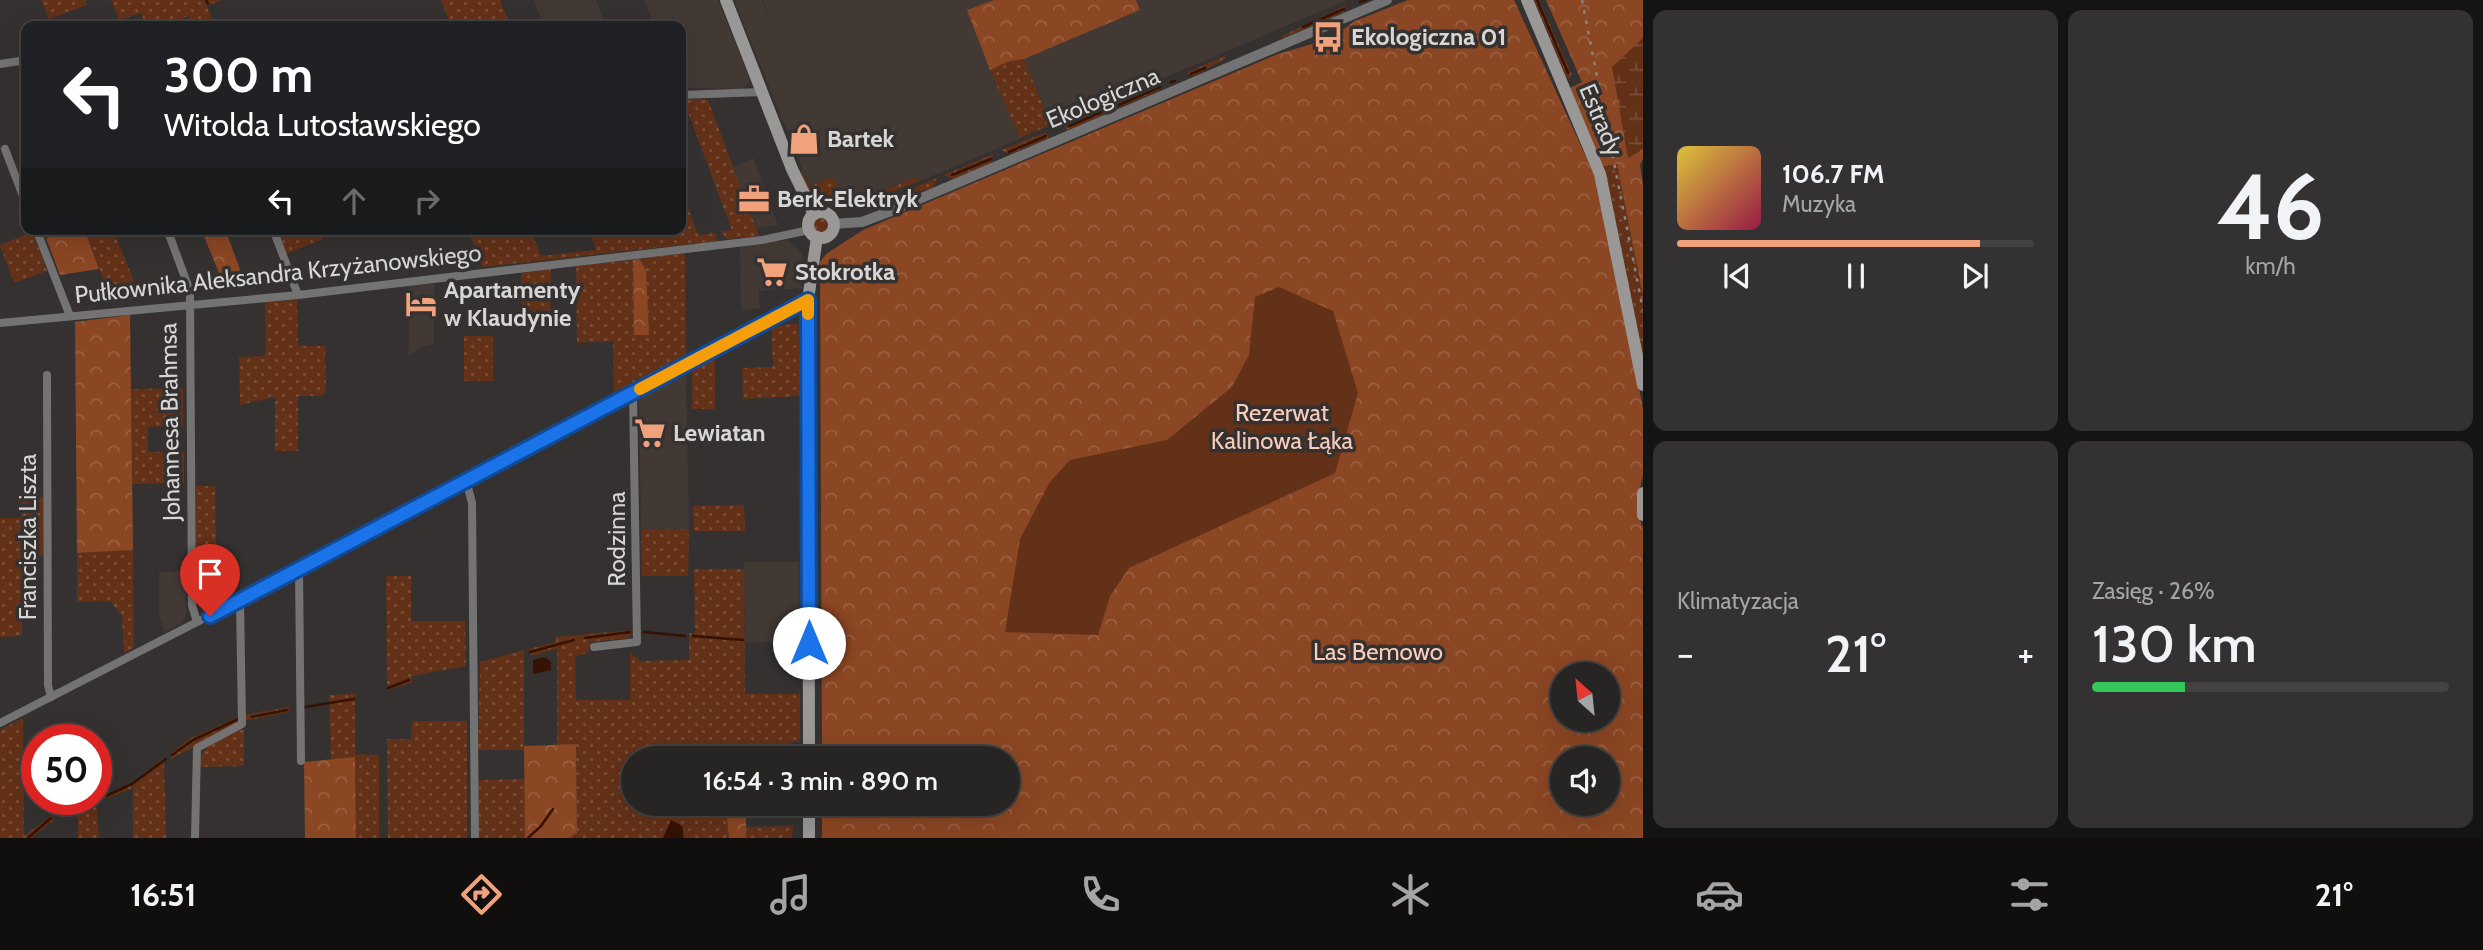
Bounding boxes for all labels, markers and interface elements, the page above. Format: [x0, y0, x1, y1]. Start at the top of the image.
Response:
bus stop icon: Ekologiczna 01 [1311, 20, 1345, 54]
place label: Ekologiczna 01 [1351, 22, 1506, 51]
text: 300 m [164, 45, 313, 104]
icon: left [49, 49, 140, 140]
street label: Ekologiczna [1042, 61, 1164, 134]
street label: Estrady [1573, 79, 1630, 160]
text: Witolda Lutosławskiego [164, 105, 481, 144]
shop icon: Bartek [787, 122, 821, 156]
place label: Bartek [827, 124, 895, 153]
text: 46 [2217, 151, 2324, 262]
text: 106.7 FM [1782, 158, 1884, 190]
icon: left [262, 182, 300, 220]
icon: ahead [335, 182, 373, 220]
icon: right [408, 182, 446, 220]
office icon: Berk-Elektryk [737, 182, 771, 216]
place label: Berk-Elektryk [777, 184, 919, 213]
text: Muzyka [1782, 190, 1856, 218]
street label: Pułkownika Aleksandra Krzyżanowskiego [73, 238, 483, 309]
text: km/h [2245, 252, 2296, 280]
supermarket icon: Stokrotka [755, 255, 789, 289]
place label: Stokrotka [795, 257, 895, 286]
icon: previous [1718, 257, 1756, 295]
icon: pause [1837, 257, 1875, 295]
icon: next [1956, 257, 1994, 295]
place label: Apartamenty w Klaudynie [444, 275, 580, 332]
hotel icon: Apartamenty w Klaudynie [404, 287, 438, 321]
street label: Johannesa Brahmsa [153, 322, 186, 522]
park label: Rezerwat Kalinowa Łąka [1211, 398, 1354, 455]
supermarket icon: Lewiatan [633, 416, 667, 450]
place label: Lewiatan [673, 418, 766, 447]
street label: Franciszka Liszta [13, 453, 42, 620]
street label: Rodzinna [602, 491, 631, 587]
pin [180, 544, 240, 616]
icon: arrive [191, 555, 229, 593]
text: Zasięg · 26% [2092, 577, 2215, 605]
text: Klimatyzacja [1677, 587, 1799, 615]
position arrow [772, 606, 846, 680]
text: 130 km [2092, 612, 2257, 675]
text: 21° [1825, 622, 1886, 685]
text: − [1677, 630, 1694, 677]
text: + [2017, 630, 2034, 677]
park label: Las Bemowo [1313, 637, 1443, 666]
north arrow [1550, 662, 1620, 732]
map controls [1550, 662, 1620, 816]
speed limit sign: 50 [21, 724, 112, 815]
button: sound [1550, 746, 1620, 816]
text: 16:54 · 3 min · 890 m [703, 765, 938, 797]
icon: directions [457, 870, 506, 919]
icon: music [766, 870, 815, 919]
icon: phone [1076, 870, 1125, 919]
icon: climate [1386, 870, 1435, 919]
icon: car [1695, 870, 1744, 919]
icon: filters [2005, 870, 2054, 919]
text: 16:51 [130, 875, 196, 914]
text: 21° [2315, 875, 2353, 914]

